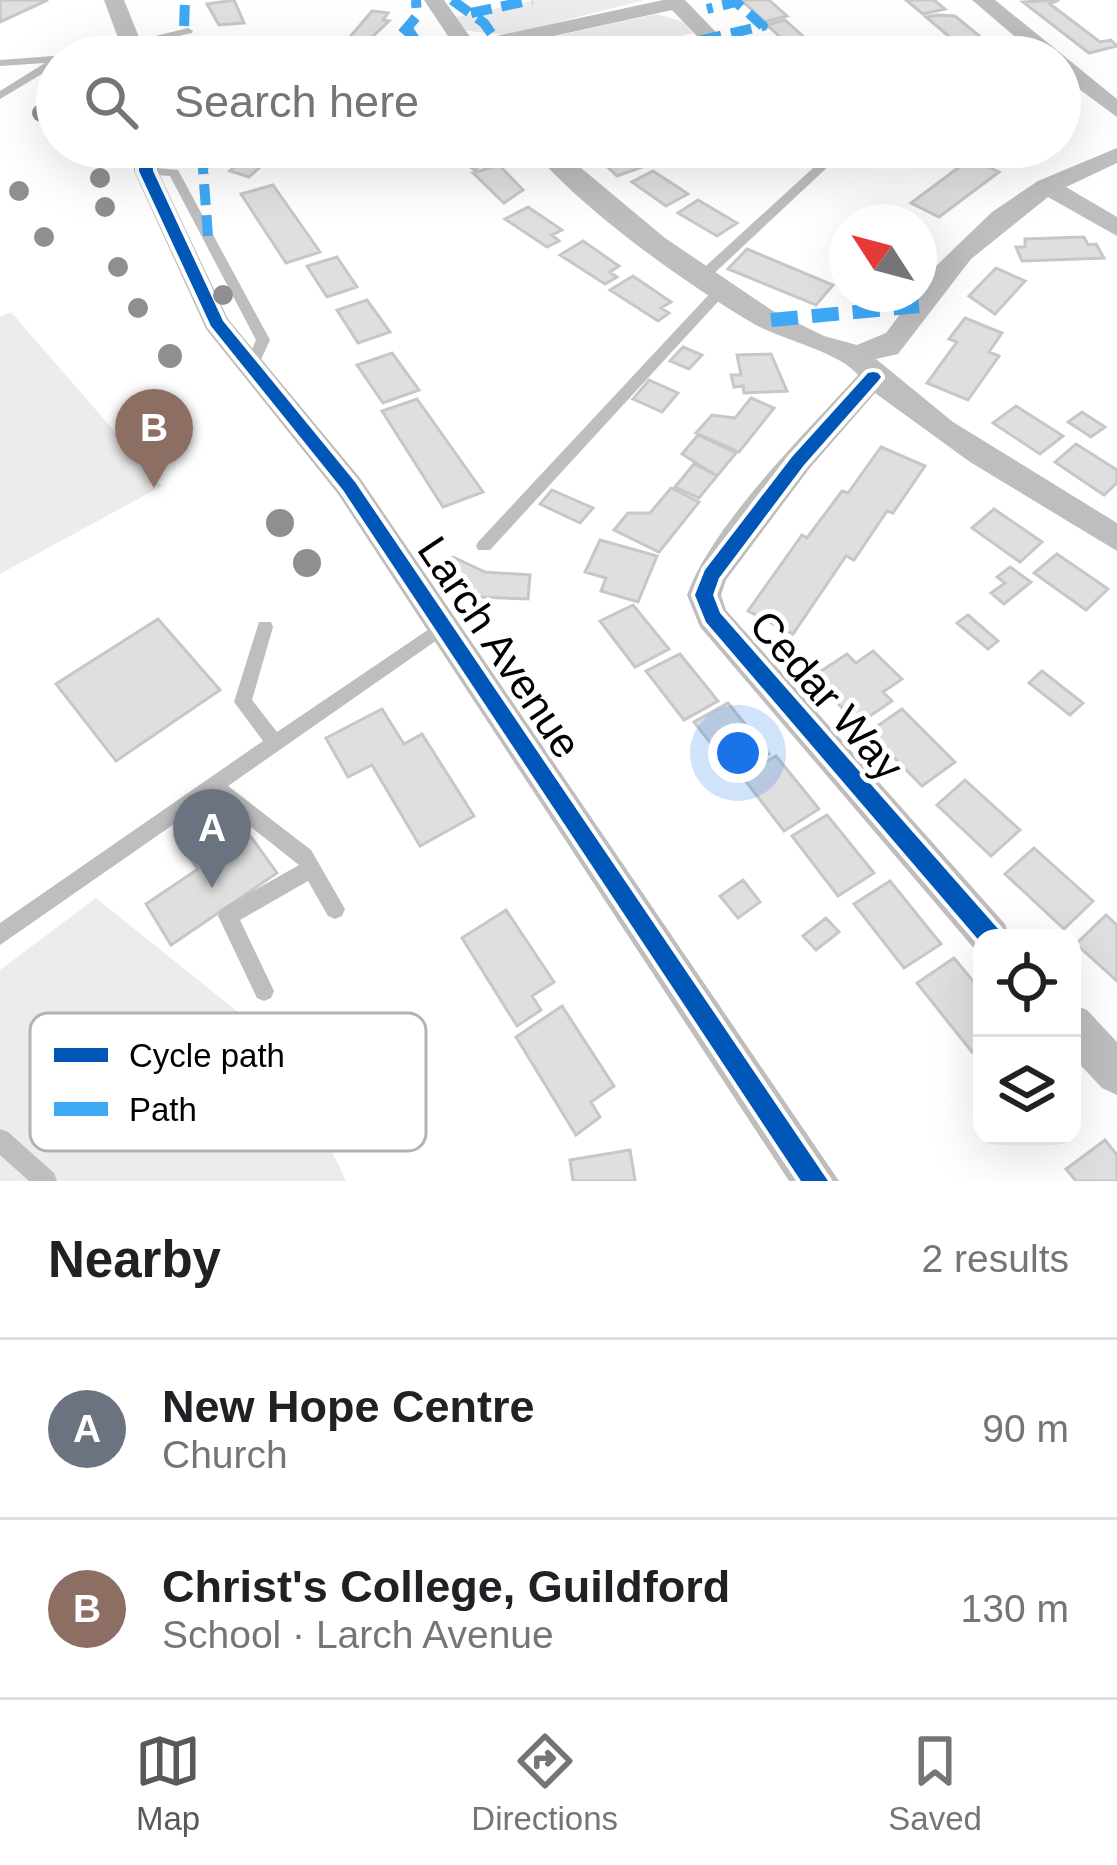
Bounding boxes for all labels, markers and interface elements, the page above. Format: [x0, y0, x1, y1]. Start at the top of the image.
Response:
search box [36, 36, 1081, 168]
icon: search [78, 69, 144, 135]
text: Search here [174, 76, 419, 127]
north arrow [829, 204, 937, 312]
pin: B [115, 389, 193, 488]
street label: Larch Avenue [408, 528, 591, 767]
street label: Cedar Way [740, 601, 913, 789]
your location [708, 723, 768, 783]
pin: A [173, 789, 251, 888]
map controls [973, 929, 1081, 1145]
button: locate [973, 929, 1081, 1037]
legend [30, 1013, 426, 1151]
text: Cycle path [129, 1037, 285, 1074]
button: layers [973, 1037, 1081, 1145]
text: Path [129, 1091, 197, 1128]
text: Nearby [48, 1231, 221, 1288]
text: 2 results [922, 1237, 1069, 1280]
text: New Hope Centre [162, 1381, 535, 1432]
text: A [73, 1407, 101, 1450]
text: 90 m [982, 1407, 1069, 1450]
text: Church [162, 1433, 288, 1476]
text: Christ's College, Guildford [162, 1561, 730, 1612]
text: B [73, 1587, 101, 1630]
text: 130 m [961, 1587, 1069, 1630]
text: School · Larch Avenue [162, 1613, 554, 1656]
tab: Map [135, 1728, 201, 1838]
tab: Directions [471, 1728, 618, 1838]
tab: Saved [888, 1728, 982, 1838]

